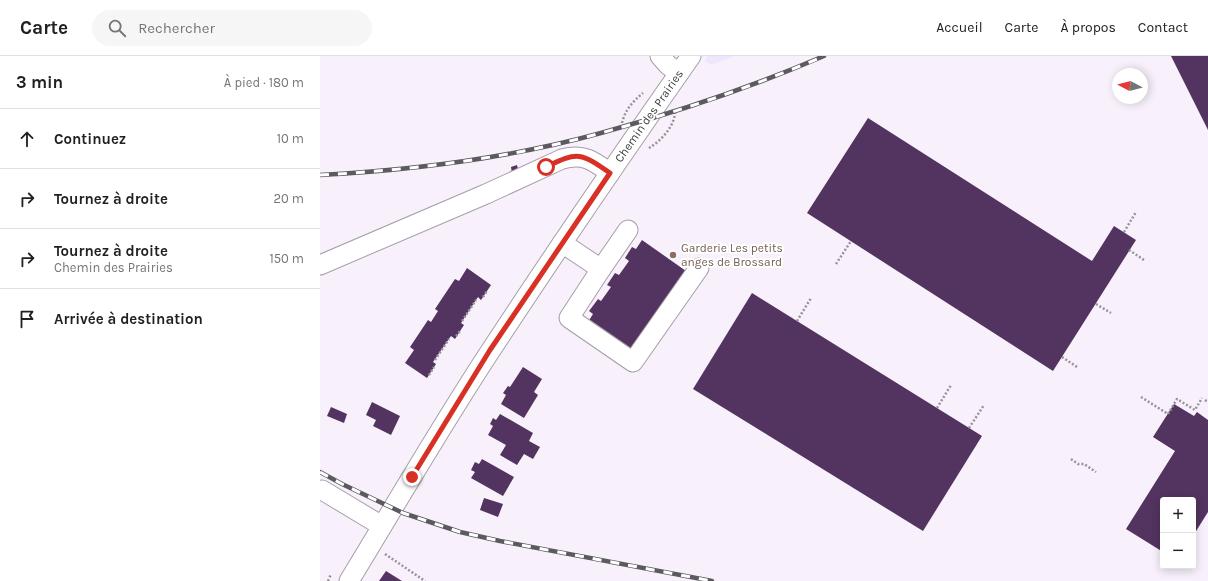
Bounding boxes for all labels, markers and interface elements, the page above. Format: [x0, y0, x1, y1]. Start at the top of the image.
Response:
search box [92, 10, 372, 46]
text: Carte [20, 17, 68, 39]
icon: search [106, 17, 128, 39]
text: Rechercher [138, 19, 215, 37]
text: Accueil [936, 19, 983, 36]
text: Carte [1005, 19, 1038, 36]
text: À propos [1060, 19, 1116, 36]
text: Contact [1138, 19, 1188, 36]
street label: Chemin des Prairies [612, 67, 686, 165]
north arrow [1112, 68, 1148, 104]
text: 3 min [16, 72, 63, 92]
text: À pied · 180 m [224, 75, 304, 90]
icon: ahead [16, 128, 38, 150]
text: Continuez [54, 130, 126, 148]
text: 10 m [277, 131, 304, 146]
route start [537, 158, 555, 176]
icon: right [16, 188, 38, 210]
text: Tournez à droite [54, 190, 168, 208]
text: 20 m [274, 191, 304, 206]
place label: Garderie Les petits anges de Brossard [681, 241, 783, 269]
text: Tournez à droite [54, 242, 168, 260]
icon: right [16, 248, 38, 270]
marker: Garderie Les petits anges de Brossard [668, 250, 678, 260]
text: 150 m [269, 251, 304, 266]
text: Chemin des Prairies [54, 260, 173, 275]
icon: arrive [16, 308, 38, 330]
text: Arrivée à destination [54, 310, 203, 328]
route end [403, 468, 421, 486]
map controls [1160, 497, 1196, 569]
button: + [1160, 497, 1196, 533]
button: − [1160, 533, 1196, 569]

